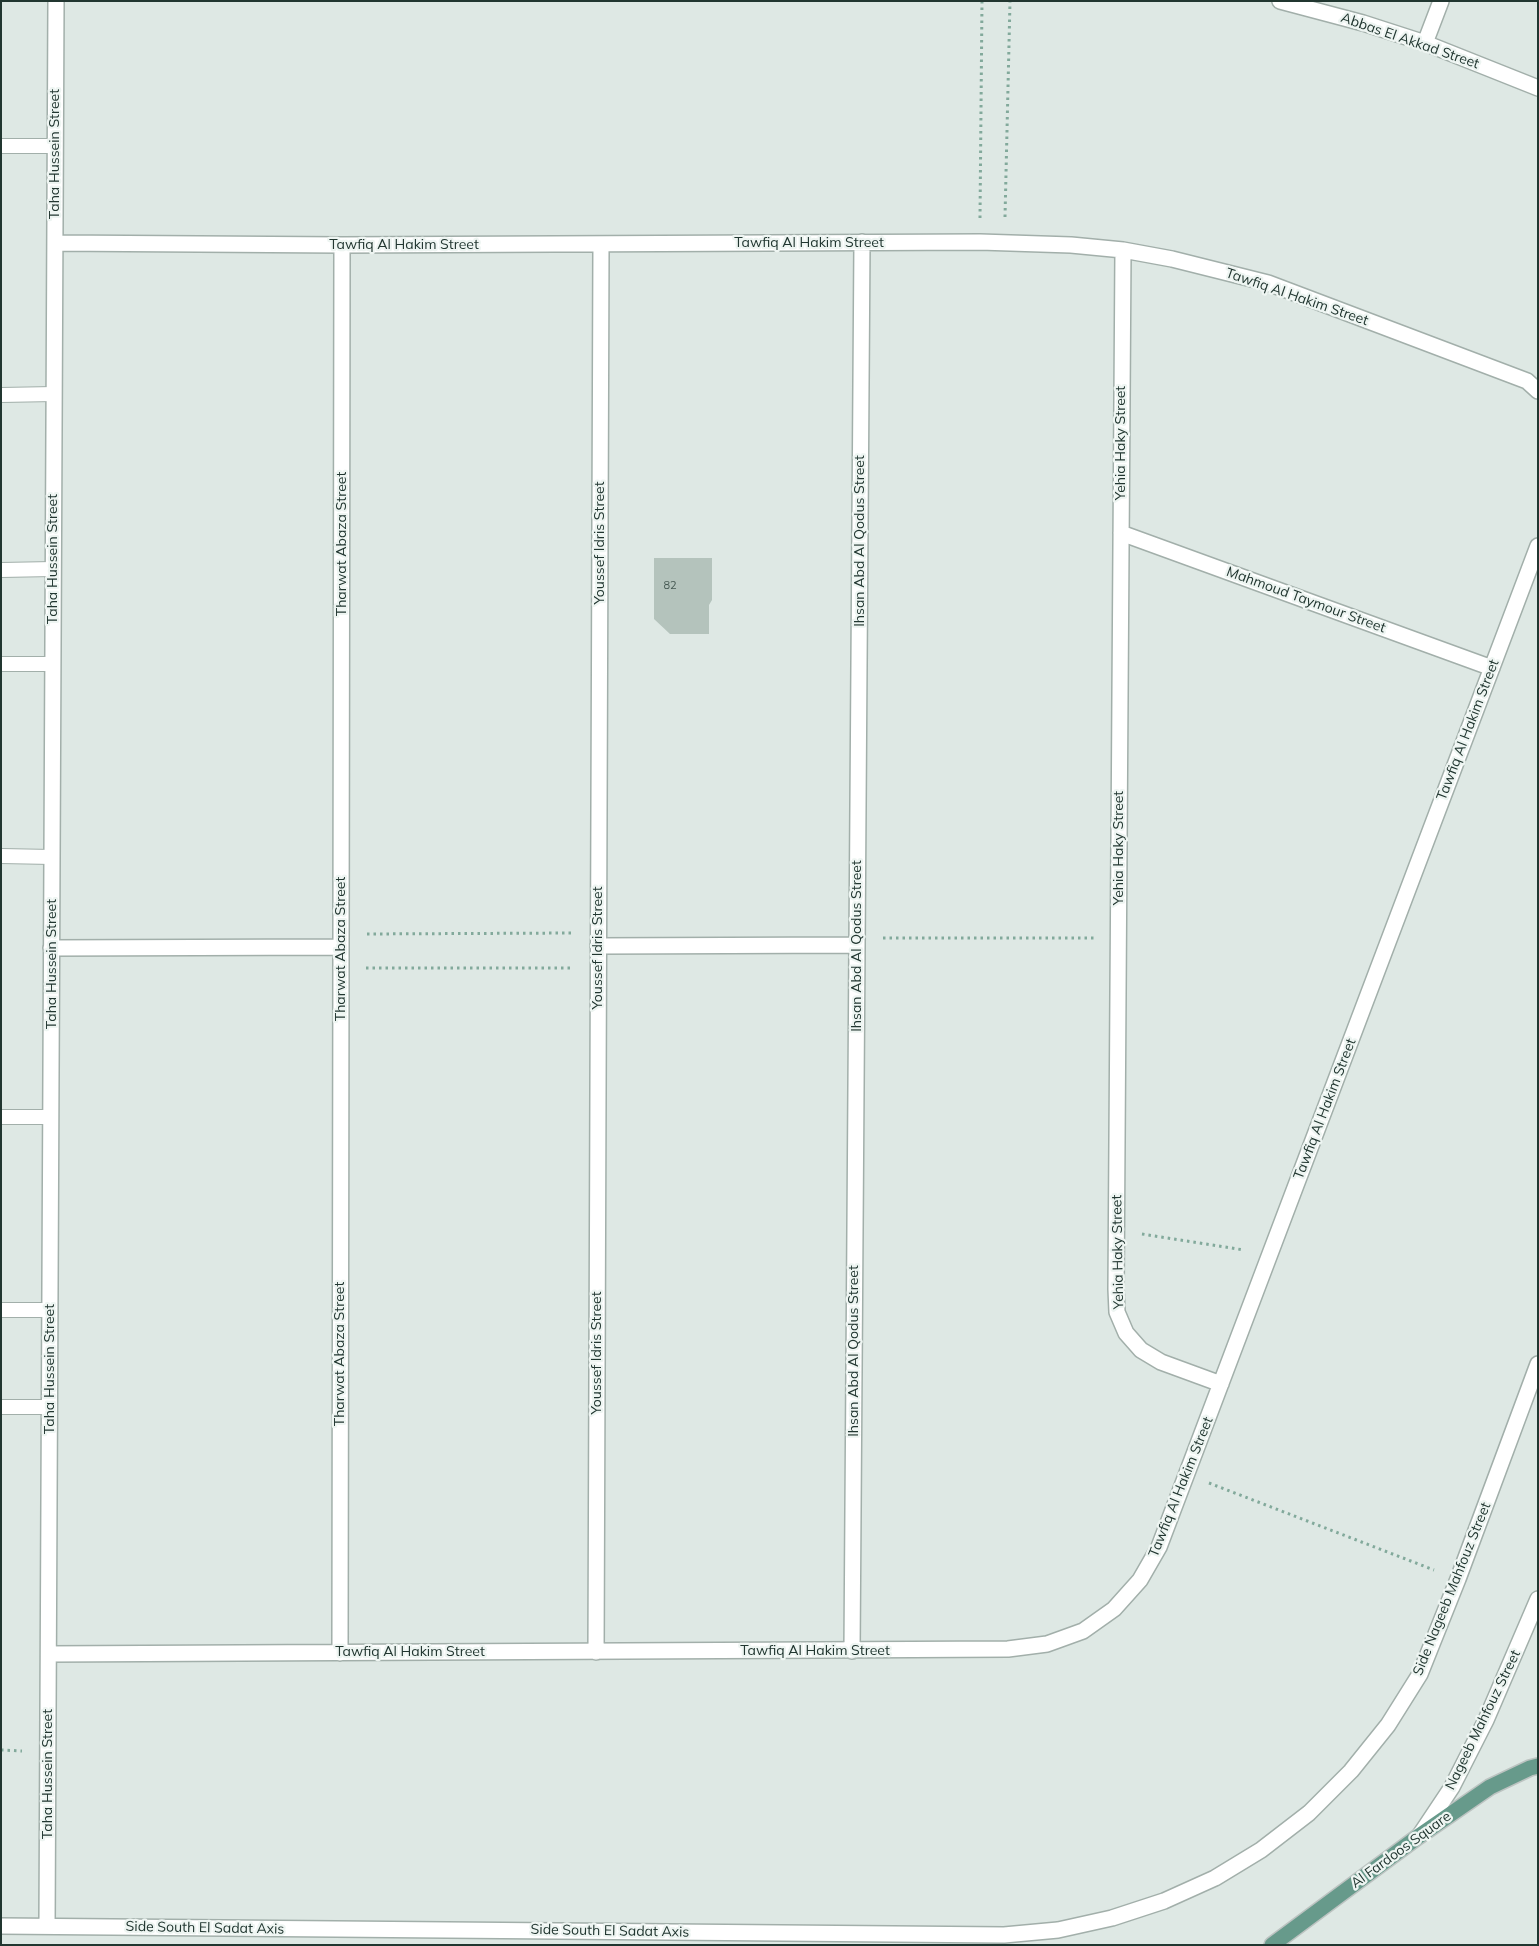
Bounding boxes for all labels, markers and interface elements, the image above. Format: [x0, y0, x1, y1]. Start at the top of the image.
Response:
street label: Abbas El Akkad Street [1339, 9, 1481, 73]
street label: Taha Hussein Street [47, 89, 63, 219]
street label: Tawfiq Al Hakim Street [734, 235, 884, 251]
street label: Tawfiq Al Hakim Street [329, 237, 479, 253]
street label: Tawfiq Al Hakim Street [1224, 265, 1370, 329]
street label: Yehia Haky Street [1113, 386, 1129, 500]
street label: Ihsan Abd Al Qodus Street [852, 455, 868, 627]
street label: Tharwat Abaza Street [334, 472, 350, 616]
street label: Youssef Idris Street [592, 481, 608, 605]
street label: Taha Hussein Street [45, 494, 61, 624]
street label: Mahmoud Taymour Street [1224, 563, 1388, 637]
house number: 82 [663, 579, 677, 593]
street label: Tawfiq Al Hakim Street [1433, 657, 1503, 803]
street label: Yehia Haky Street [1111, 791, 1127, 905]
street label: Ihsan Abd Al Qodus Street [849, 860, 865, 1032]
street label: Tharwat Abaza Street [333, 877, 349, 1021]
street label: Youssef Idris Street [590, 886, 606, 1010]
street label: Taha Hussein Street [44, 899, 60, 1029]
street label: Tawfiq Al Hakim Street [1290, 1036, 1360, 1182]
street label: Yehia Haky Street [1109, 1195, 1127, 1309]
street label: Ihsan Abd Al Qodus Street [846, 1265, 862, 1437]
street label: Tharwat Abaza Street [332, 1282, 348, 1426]
street label: Youssef Idris Street [589, 1291, 605, 1415]
street label: Taha Hussein Street [42, 1304, 58, 1434]
street label: Tawfiq Al Hakim Street [1145, 1414, 1217, 1560]
street label: Side Nageeb Mahfouz Street [1410, 1500, 1494, 1678]
street label: Tawfiq Al Hakim Street [740, 1643, 890, 1659]
street label: Tawfiq Al Hakim Street [335, 1644, 485, 1660]
street label: Nageeb Mahfouz Street [1442, 1647, 1524, 1793]
street label: Taha Hussein Street [40, 1709, 56, 1839]
street label: Al Fardoos Square [1348, 1808, 1454, 1892]
street label: Side South El Sadat Axis [126, 1918, 284, 1938]
street label: Side South El Sadat Axis [531, 1921, 689, 1941]

